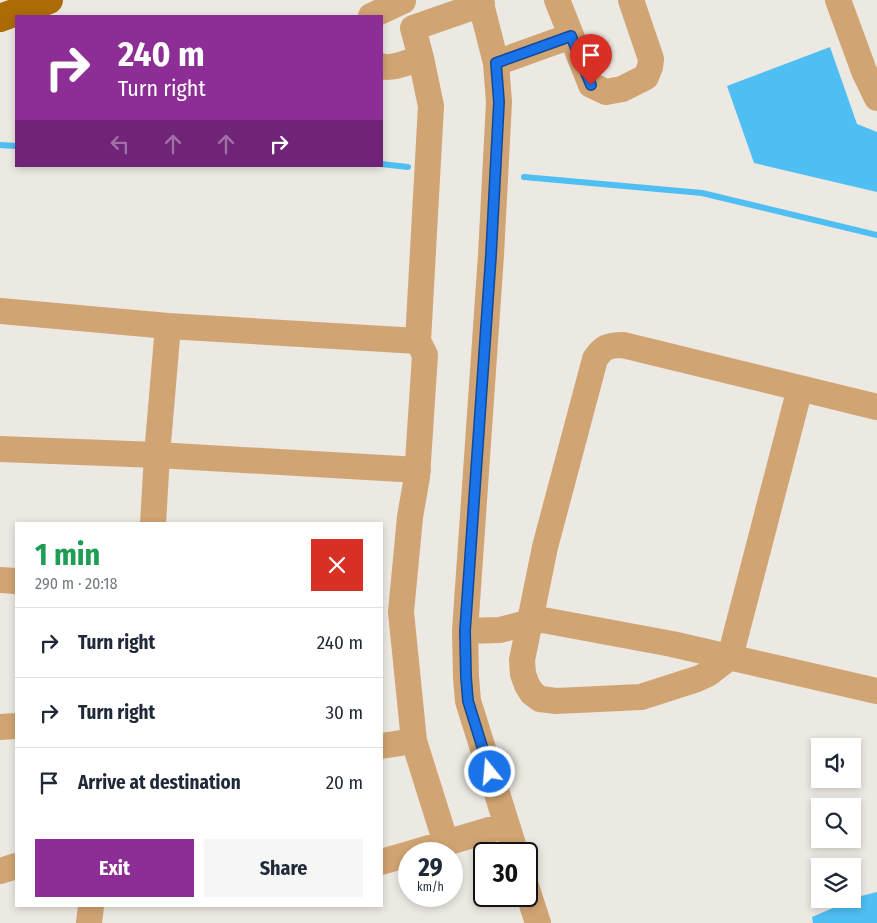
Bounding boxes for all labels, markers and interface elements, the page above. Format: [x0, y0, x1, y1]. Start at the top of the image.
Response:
text: 240 m [118, 33, 205, 75]
pin [570, 34, 612, 85]
icon: right [35, 35, 100, 100]
icon: arrive [577, 41, 605, 69]
text: Turn right [118, 75, 206, 102]
icon: left [106, 130, 134, 158]
icon: ahead [159, 130, 187, 158]
icon: ahead [212, 130, 240, 158]
icon: right [265, 130, 293, 158]
text: 1 min [35, 537, 100, 573]
button: close [311, 539, 363, 591]
text: 290 m · 20:18 [35, 574, 117, 593]
icon: right [35, 629, 63, 657]
text: Turn right [78, 631, 155, 654]
text: 240 m [317, 631, 363, 654]
icon: right [35, 699, 63, 727]
text: Turn right [78, 701, 155, 724]
text: 30 m [325, 701, 363, 724]
map controls [811, 738, 861, 908]
button: sound [811, 738, 861, 788]
position arrow [463, 745, 515, 797]
icon: arrive [35, 769, 63, 797]
text: Arrive at destination [78, 771, 241, 794]
text: 20 m [326, 771, 363, 794]
button: search [811, 798, 861, 848]
button: Exit [35, 839, 194, 897]
button: Share [204, 839, 363, 897]
speed limit sign: 30 [473, 842, 538, 907]
text: 29 [418, 853, 443, 883]
button: layers [811, 858, 861, 908]
text: km/h [417, 880, 444, 894]

